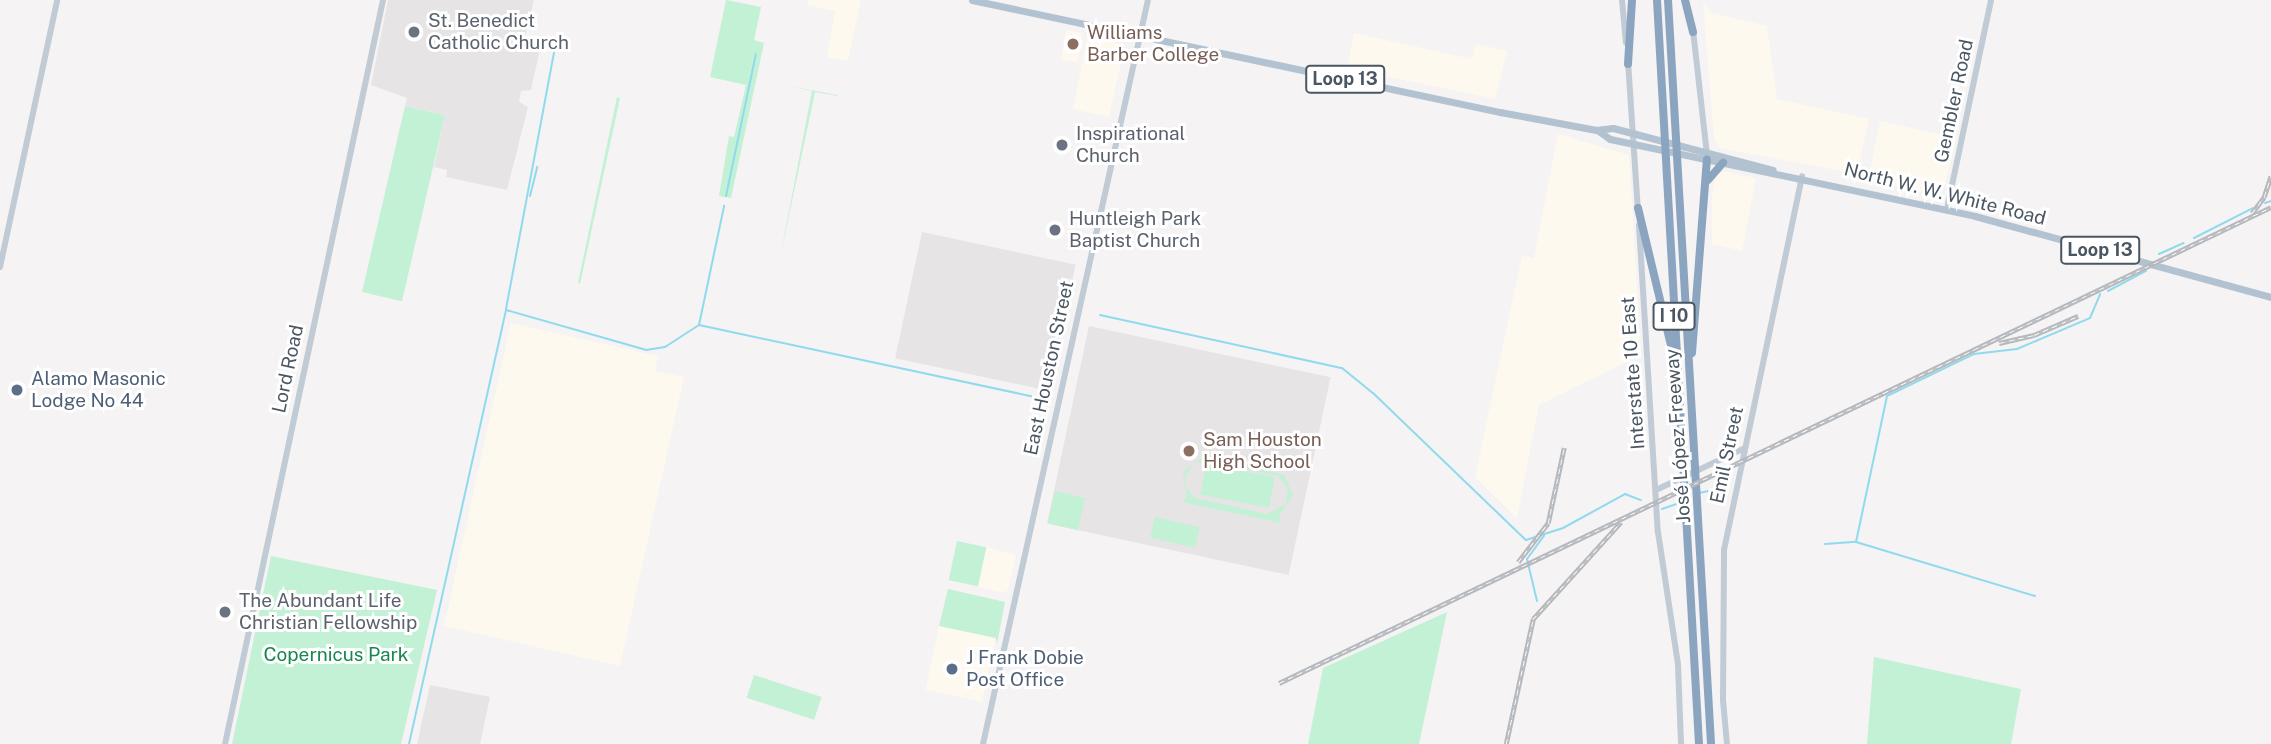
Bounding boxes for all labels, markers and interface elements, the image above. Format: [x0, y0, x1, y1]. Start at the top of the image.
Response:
place label: St. Benedict Catholic Church [428, 10, 569, 54]
place label: Williams Barber College [1087, 22, 1219, 66]
marker: St. Benedict Catholic Church [406, 24, 422, 40]
marker: Williams Barber College [1065, 36, 1081, 52]
street label: Gembler Road [1930, 37, 1978, 165]
road number: Loop 13 [1305, 64, 1385, 94]
place label: Inspirational Church [1076, 123, 1185, 167]
marker: Inspirational Church [1054, 137, 1070, 153]
street label: North W. W. White Road [1841, 158, 2049, 230]
place label: Huntleigh Park Baptist Church [1069, 208, 1201, 252]
marker: Huntleigh Park Baptist Church [1047, 222, 1063, 238]
road number: Loop 13 [2060, 236, 2140, 264]
street label: East Houston Street [1019, 279, 1079, 457]
street label: Interstate 10 East [1616, 296, 1650, 450]
road number: I 10 [1651, 302, 1697, 330]
street label: Lord Road [268, 323, 308, 415]
street label: José López Freeway [1661, 348, 1695, 524]
place label: Alamo Masonic Lodge No 44 [31, 368, 166, 412]
marker: Alamo Masonic Lodge No 44 [9, 382, 25, 398]
street label: Emil Street [1706, 404, 1748, 506]
place label: Sam Houston High School [1203, 429, 1322, 473]
marker: Sam Houston High School [1181, 443, 1197, 459]
place label: The Abundant Life Christian Fellowship [239, 590, 417, 634]
marker: The Abundant Life Christian Fellowship [217, 604, 233, 620]
park label: Copernicus Park [263, 644, 409, 666]
place label: J Frank Dobie Post Office [966, 647, 1084, 691]
marker: J Frank Dobie Post Office [944, 661, 960, 677]

